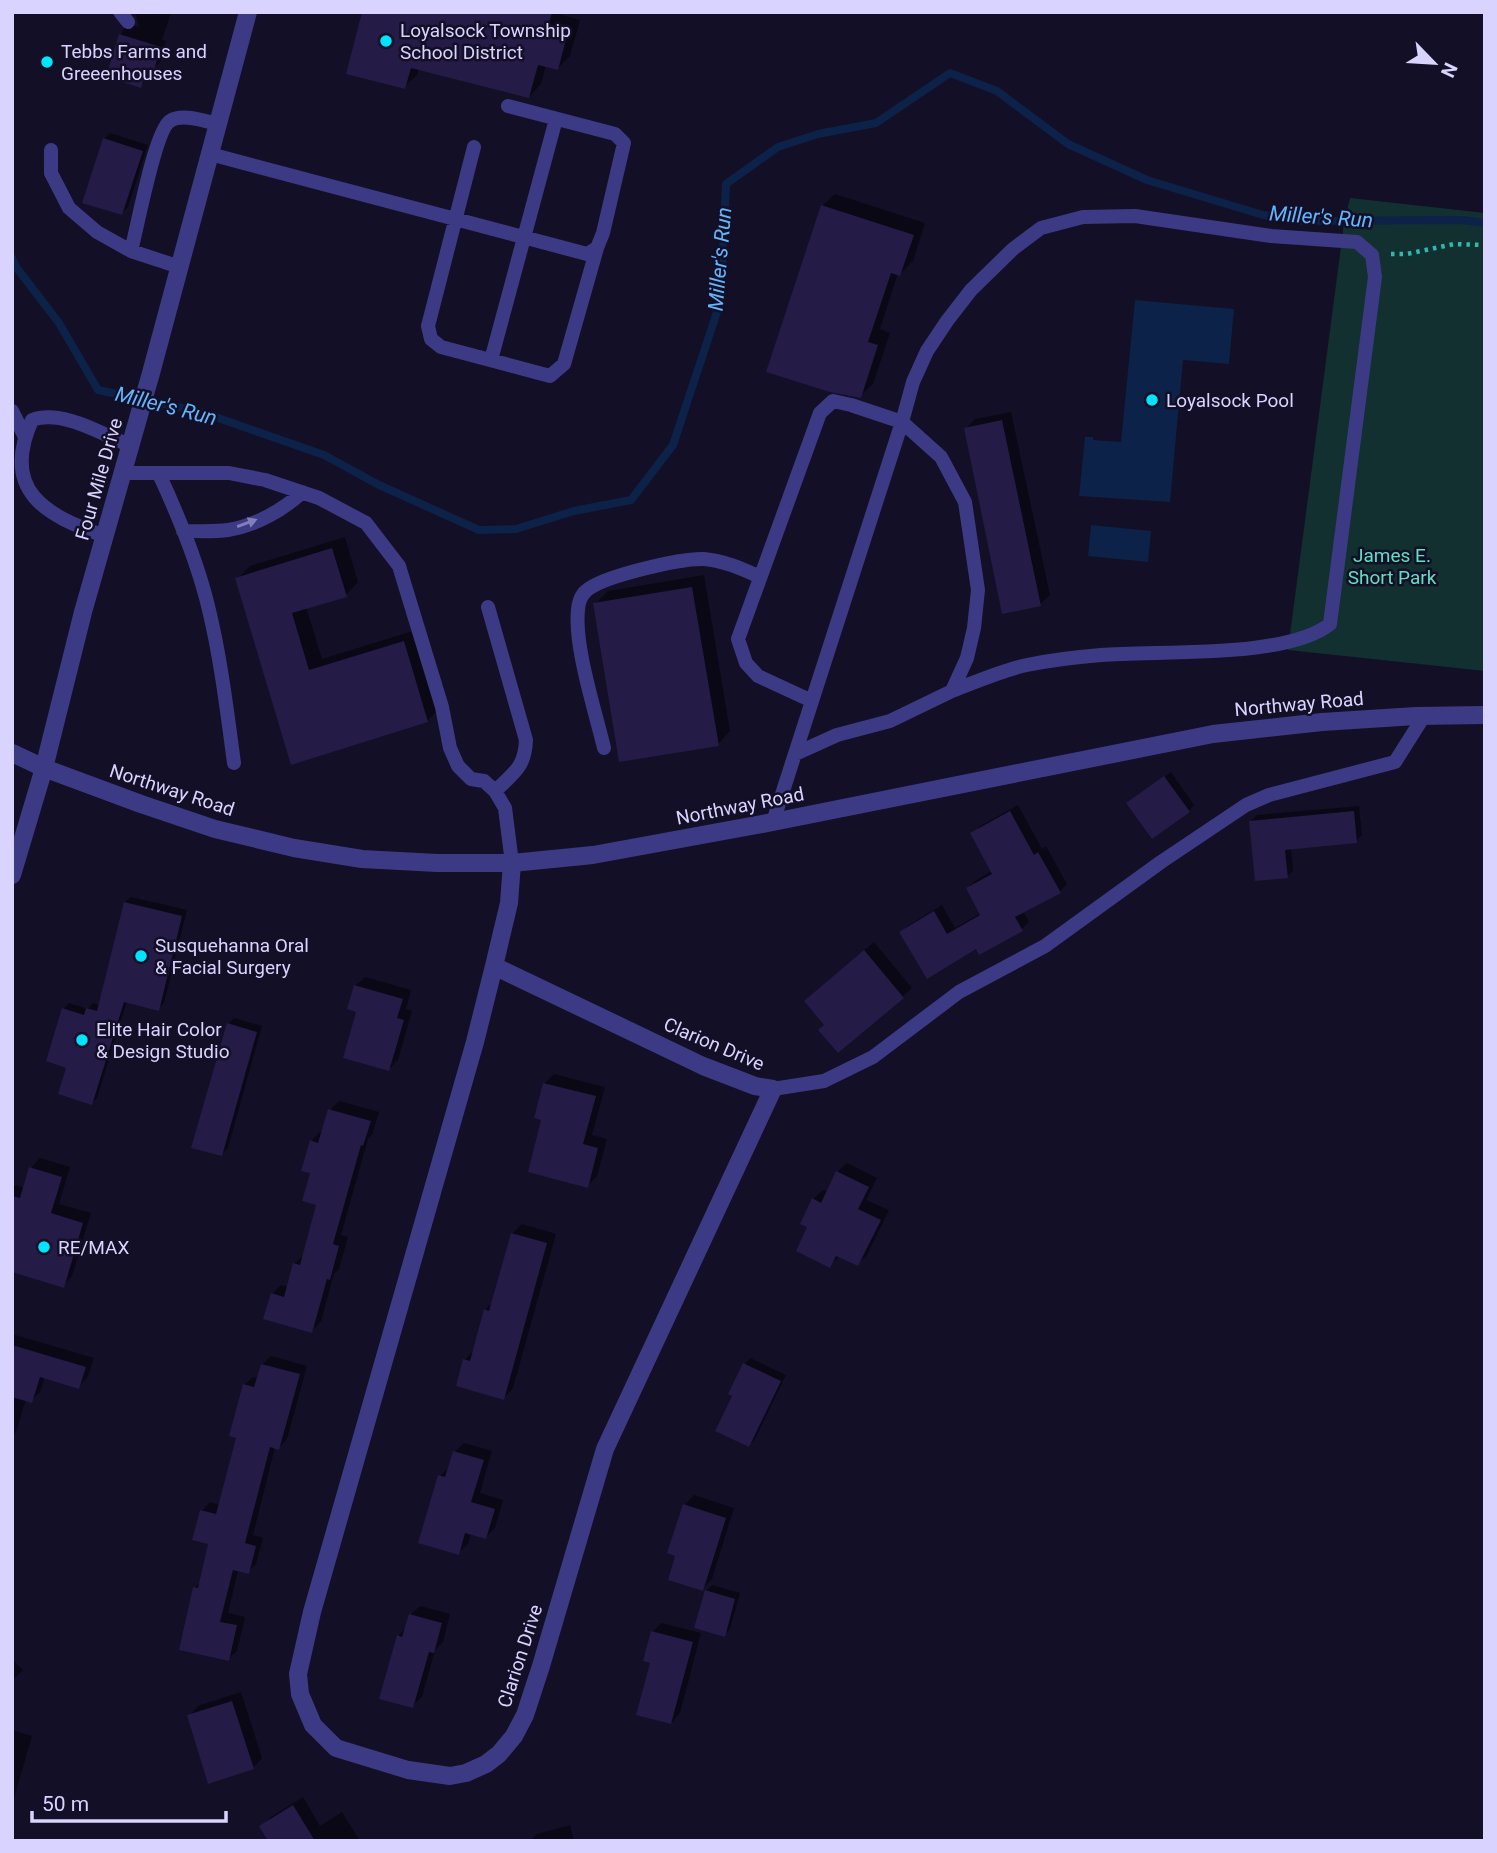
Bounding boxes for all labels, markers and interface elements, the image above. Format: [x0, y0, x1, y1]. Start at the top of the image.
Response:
place label: Loyalsock Township School District [400, 19, 571, 64]
north arrow [1399, 28, 1469, 98]
marker: Loyalsock Township School District [378, 33, 394, 49]
place label: Tebbs Farms and Greeenhouses [61, 40, 207, 85]
marker: Tebbs Farms and Greeenhouses [39, 54, 55, 70]
text: N [1436, 59, 1462, 81]
water label: Miller's Run [1268, 201, 1374, 233]
water label: Miller's Run [704, 206, 736, 312]
water label: Miller's Run [113, 382, 219, 430]
place label: Loyalsock Pool [1166, 389, 1294, 412]
marker: Loyalsock Pool [1144, 392, 1160, 408]
street label: Four Mile Drive [71, 415, 127, 543]
one-way arrow [236, 518, 257, 529]
park label: James E. Short Park [1348, 544, 1437, 589]
street label: Northway Road [1233, 687, 1365, 721]
street label: Northway Road [107, 759, 237, 821]
street label: Northway Road [674, 782, 806, 830]
place label: Susquehanna Oral & Facial Surgery [155, 934, 309, 979]
marker: Susquehanna Oral & Facial Surgery [133, 948, 149, 964]
street label: Clarion Drive [660, 1012, 768, 1076]
place label: Elite Hair Color & Design Studio [96, 1018, 230, 1063]
marker: Elite Hair Color & Design Studio [74, 1032, 90, 1048]
place label: RE/MAX [58, 1236, 129, 1259]
marker: RE/MAX [36, 1239, 52, 1255]
street label: Clarion Drive [493, 1602, 547, 1710]
scale bar [32, 1780, 226, 1824]
text: 50 m [42, 1792, 89, 1816]

